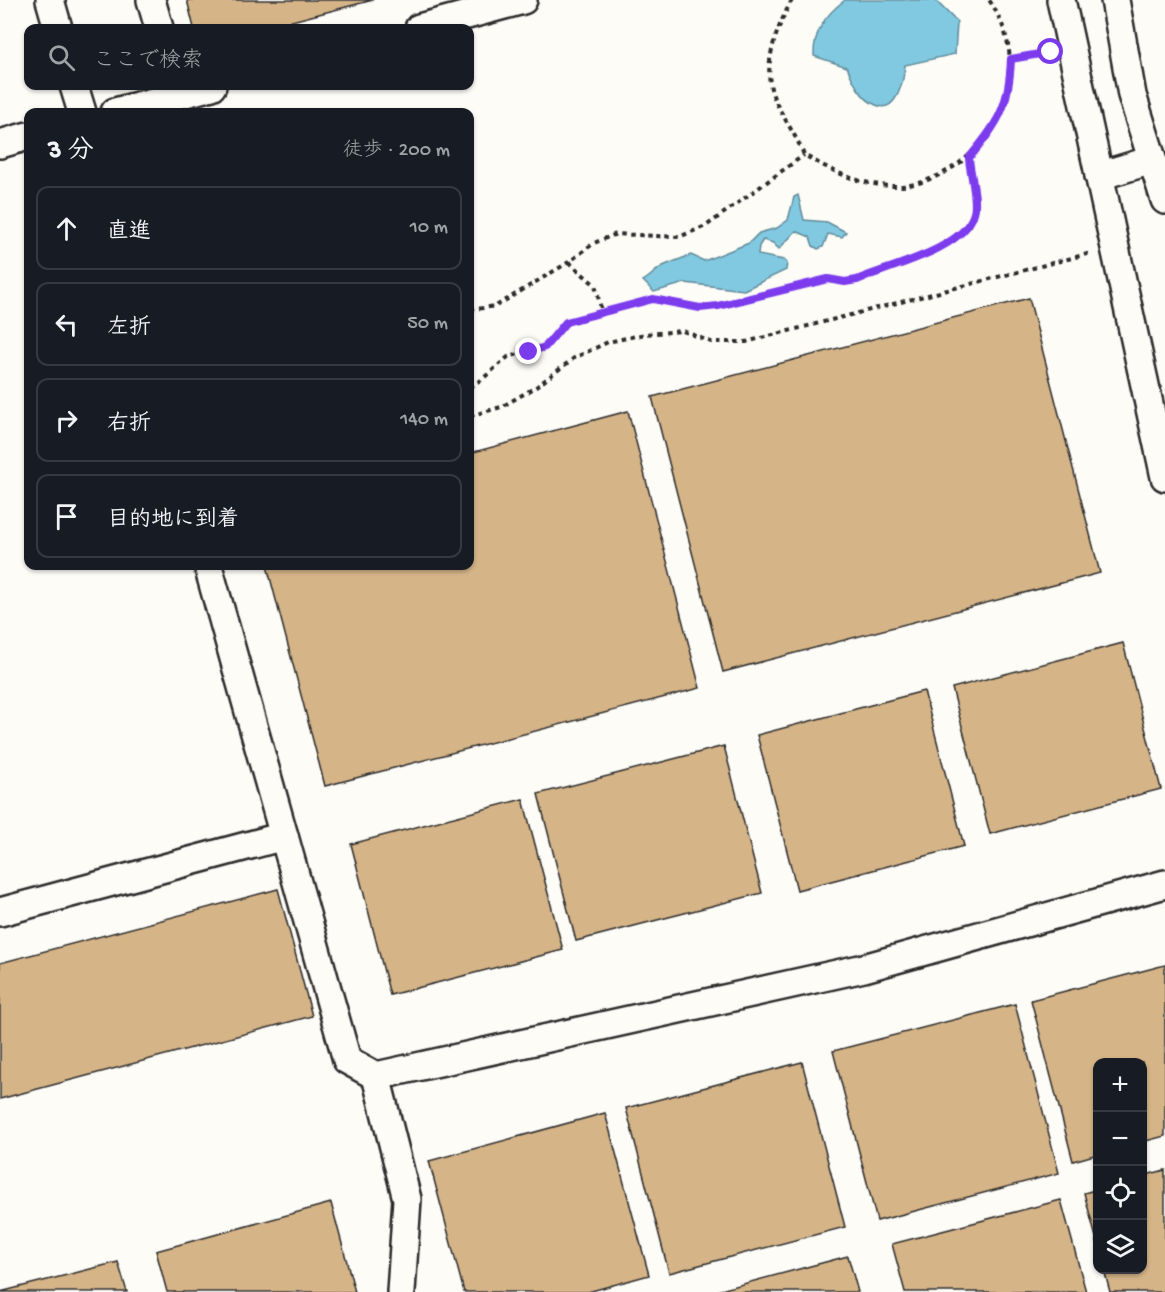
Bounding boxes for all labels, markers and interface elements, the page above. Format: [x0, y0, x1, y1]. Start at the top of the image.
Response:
search box [24, 24, 474, 90]
route start [1037, 38, 1063, 64]
icon: search [45, 41, 78, 74]
text: ここで検索 [93, 49, 203, 75]
text: 3 分 [48, 137, 94, 168]
text: 徒歩 · 200 m [343, 140, 450, 163]
icon: ahead [50, 212, 83, 245]
text: 10 m [410, 217, 448, 240]
text: 直進 [107, 220, 151, 246]
icon: left [50, 308, 83, 341]
text: 50 m [407, 313, 448, 336]
text: 左折 [107, 316, 151, 342]
route end [515, 338, 541, 364]
icon: right [50, 404, 83, 437]
text: 140 m [400, 409, 448, 432]
text: 右折 [107, 412, 151, 438]
icon: arrive [50, 500, 83, 533]
text: 目的地に到着 [107, 508, 239, 534]
map controls [1093, 1058, 1147, 1274]
button: + [1093, 1058, 1147, 1112]
button: − [1093, 1112, 1147, 1166]
button: locate [1093, 1166, 1147, 1220]
button: layers [1093, 1220, 1147, 1274]

